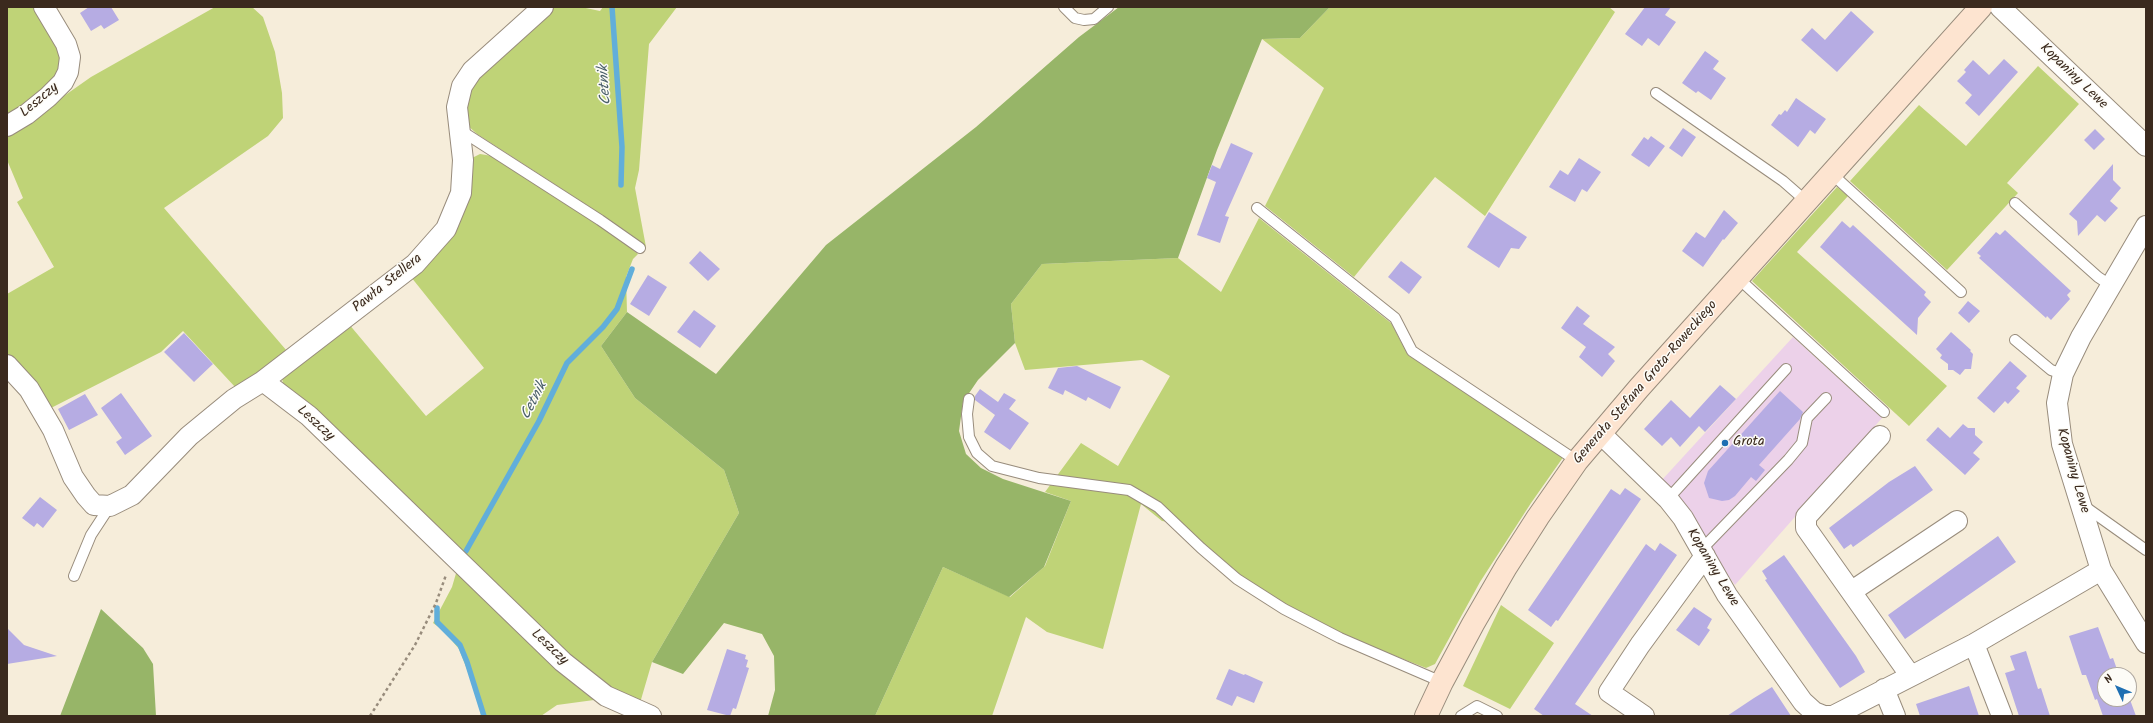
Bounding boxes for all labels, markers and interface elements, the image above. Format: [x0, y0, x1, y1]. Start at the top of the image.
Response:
street label: Kopaniny Lewe [2036, 40, 2110, 114]
water label: Cetnik [596, 64, 616, 106]
street label: Leszczy [17, 80, 63, 122]
street label: Pawła Stellera [350, 251, 426, 317]
street label: Generała Stefana Grota-Roweckiego [1570, 298, 1722, 468]
water label: Cetnik [518, 379, 552, 423]
street label: Leszczy [293, 403, 337, 445]
street label: Kopaniny Lewe [2052, 426, 2092, 516]
place label: Grota [1733, 435, 1765, 451]
marker: Grota [1720, 438, 1730, 448]
street label: Kopaniny Lewe [1682, 526, 1742, 610]
street label: Leszczy [527, 627, 571, 669]
north arrow [2097, 667, 2137, 707]
text: N [2100, 671, 2118, 688]

